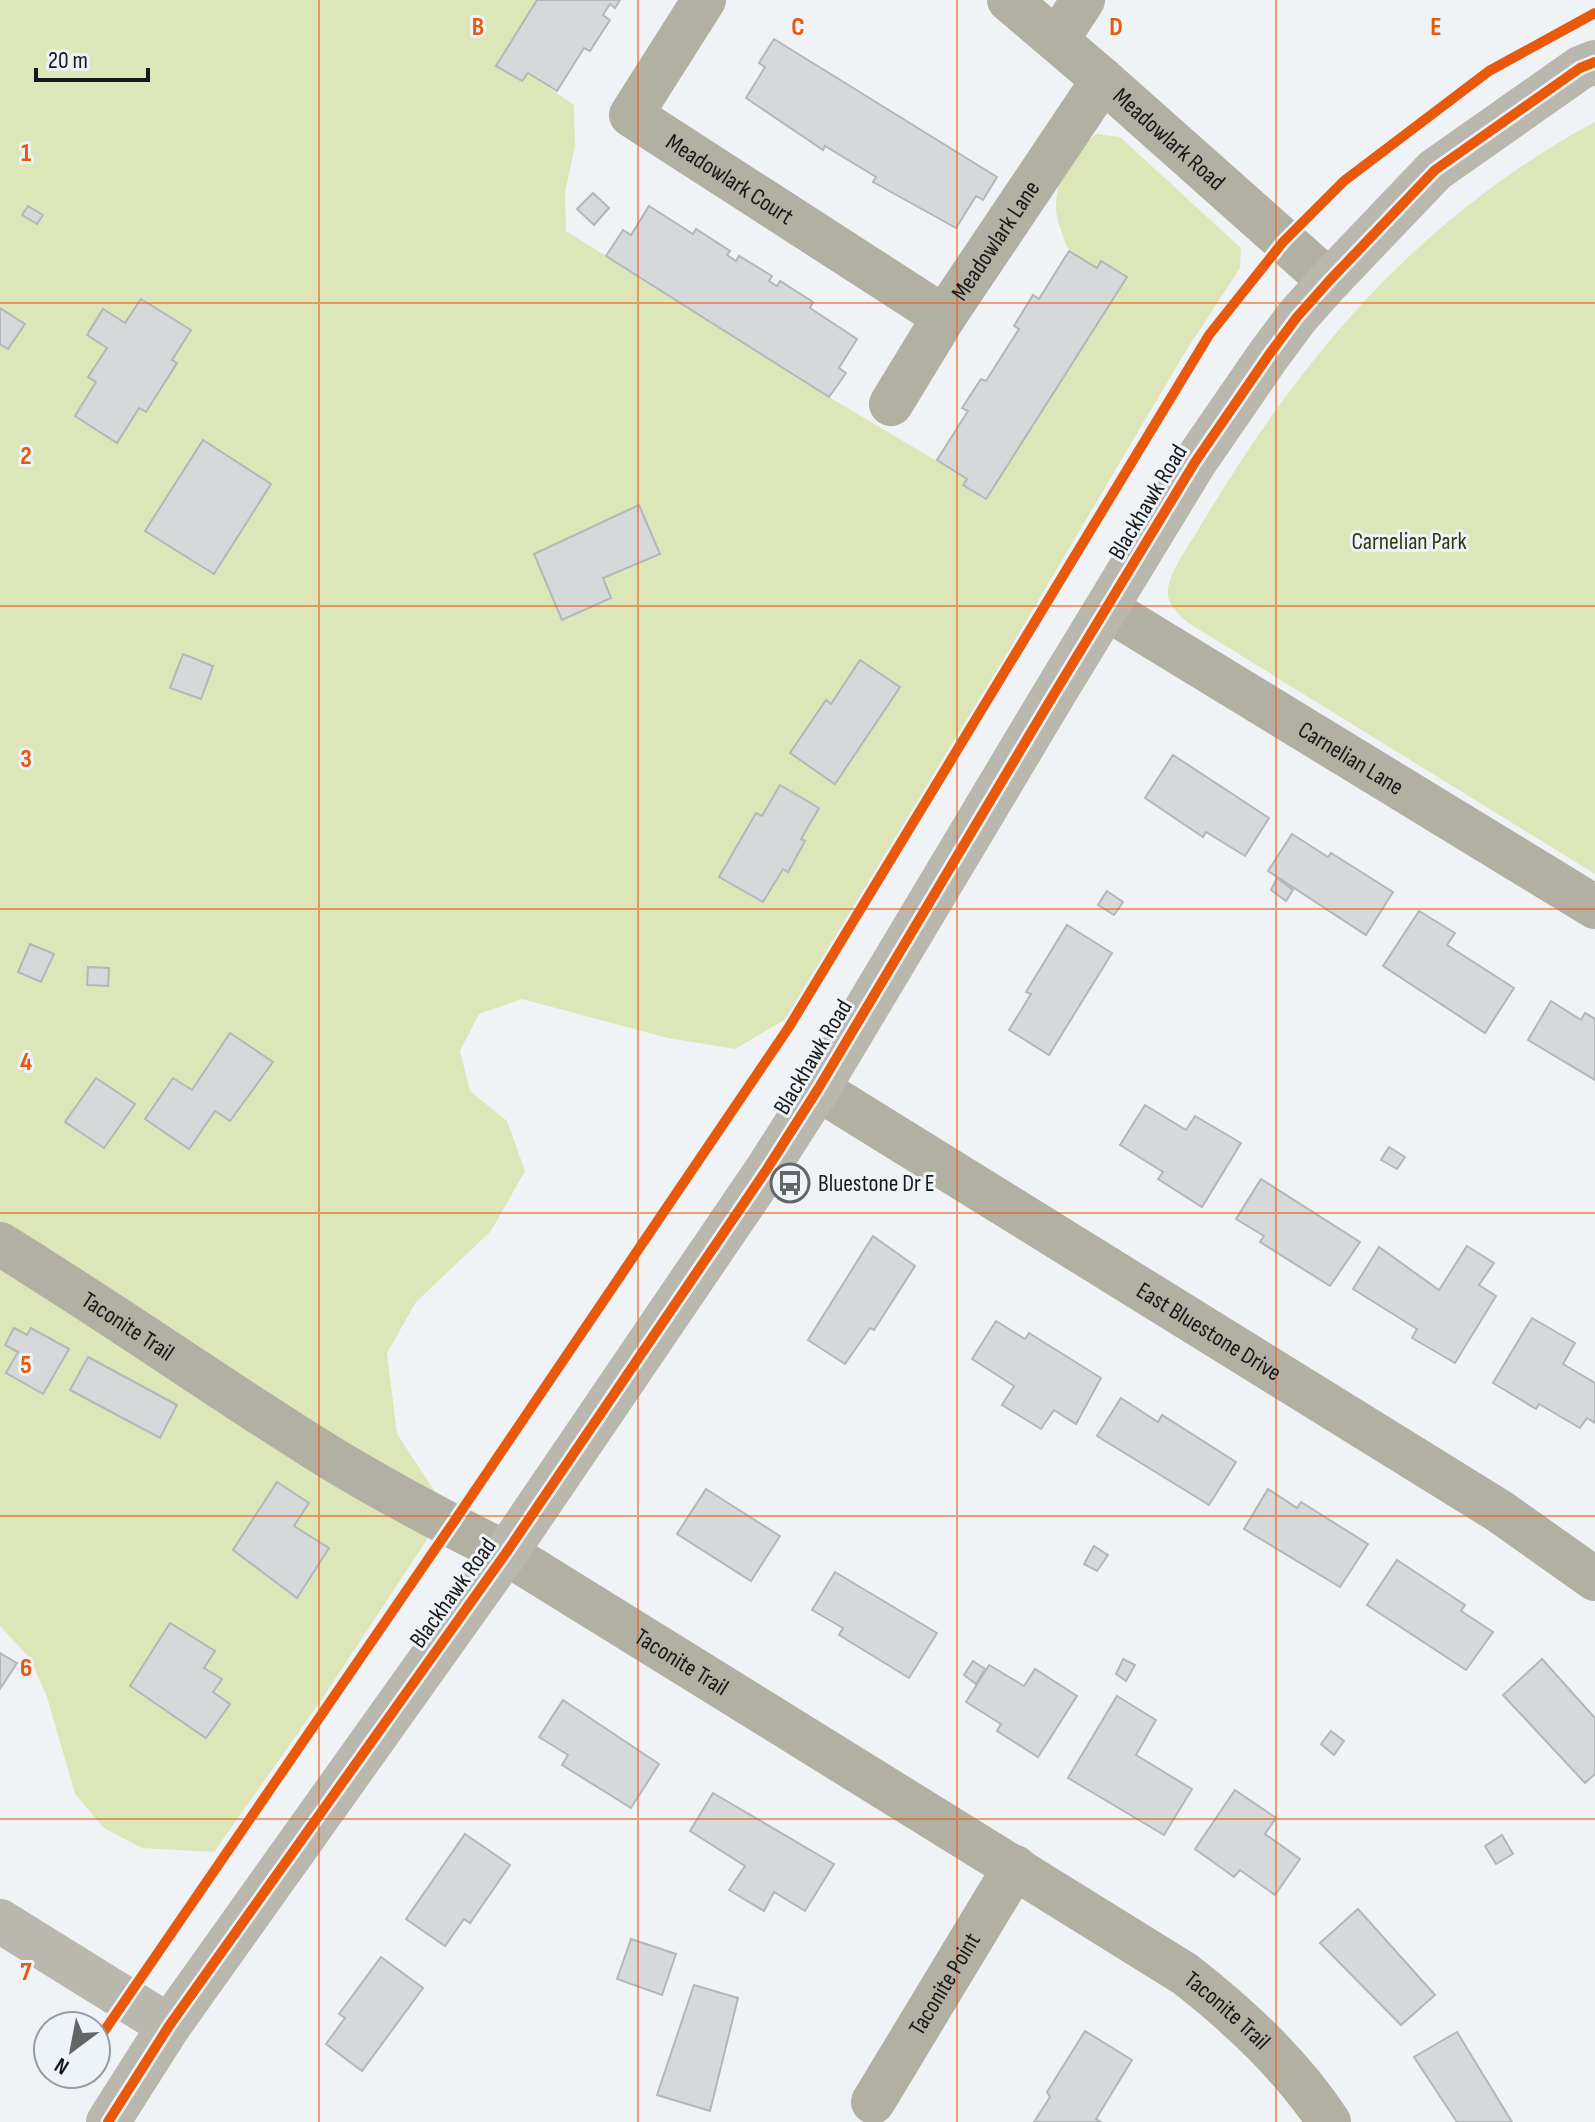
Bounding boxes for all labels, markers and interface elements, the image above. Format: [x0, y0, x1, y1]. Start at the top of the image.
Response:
text: B [472, 12, 484, 43]
text: C [791, 12, 805, 43]
text: D [1109, 12, 1123, 43]
text: E [1430, 12, 1442, 43]
scale bar [36, 32, 148, 82]
text: 20 m [48, 46, 88, 75]
street label: Meadowlark Road [1107, 81, 1231, 196]
street label: Meadowlark Court [661, 127, 799, 231]
text: 1 [21, 138, 31, 169]
street label: Meadowlark Lane [945, 175, 1046, 306]
street label: Blackhawk Road [1102, 439, 1194, 565]
text: 2 [20, 441, 32, 472]
park label: Carnelian Park [1351, 527, 1467, 556]
street label: Carnelian Lane [1293, 715, 1409, 801]
text: 3 [20, 744, 32, 775]
street label: Blackhawk Road [767, 994, 859, 1120]
text: 4 [20, 1047, 32, 1078]
bus stop icon: Bluestone Dr E [769, 1162, 811, 1204]
place label: Bluestone Dr E [818, 1169, 935, 1198]
street label: East Bluestone Drive [1131, 1276, 1287, 1387]
street label: Taconite Trail [76, 1285, 180, 1367]
text: 5 [20, 1350, 32, 1381]
street label: Blackhawk Road [403, 1532, 503, 1654]
street label: Taconite Trail [629, 1622, 734, 1702]
text: 6 [20, 1653, 32, 1684]
street label: Taconite Point [902, 1927, 986, 2040]
text: 7 [20, 1957, 32, 1988]
street label: Taconite Trail [1179, 1965, 1277, 2056]
north arrow [32, 2010, 112, 2090]
text: N [50, 2051, 74, 2080]

